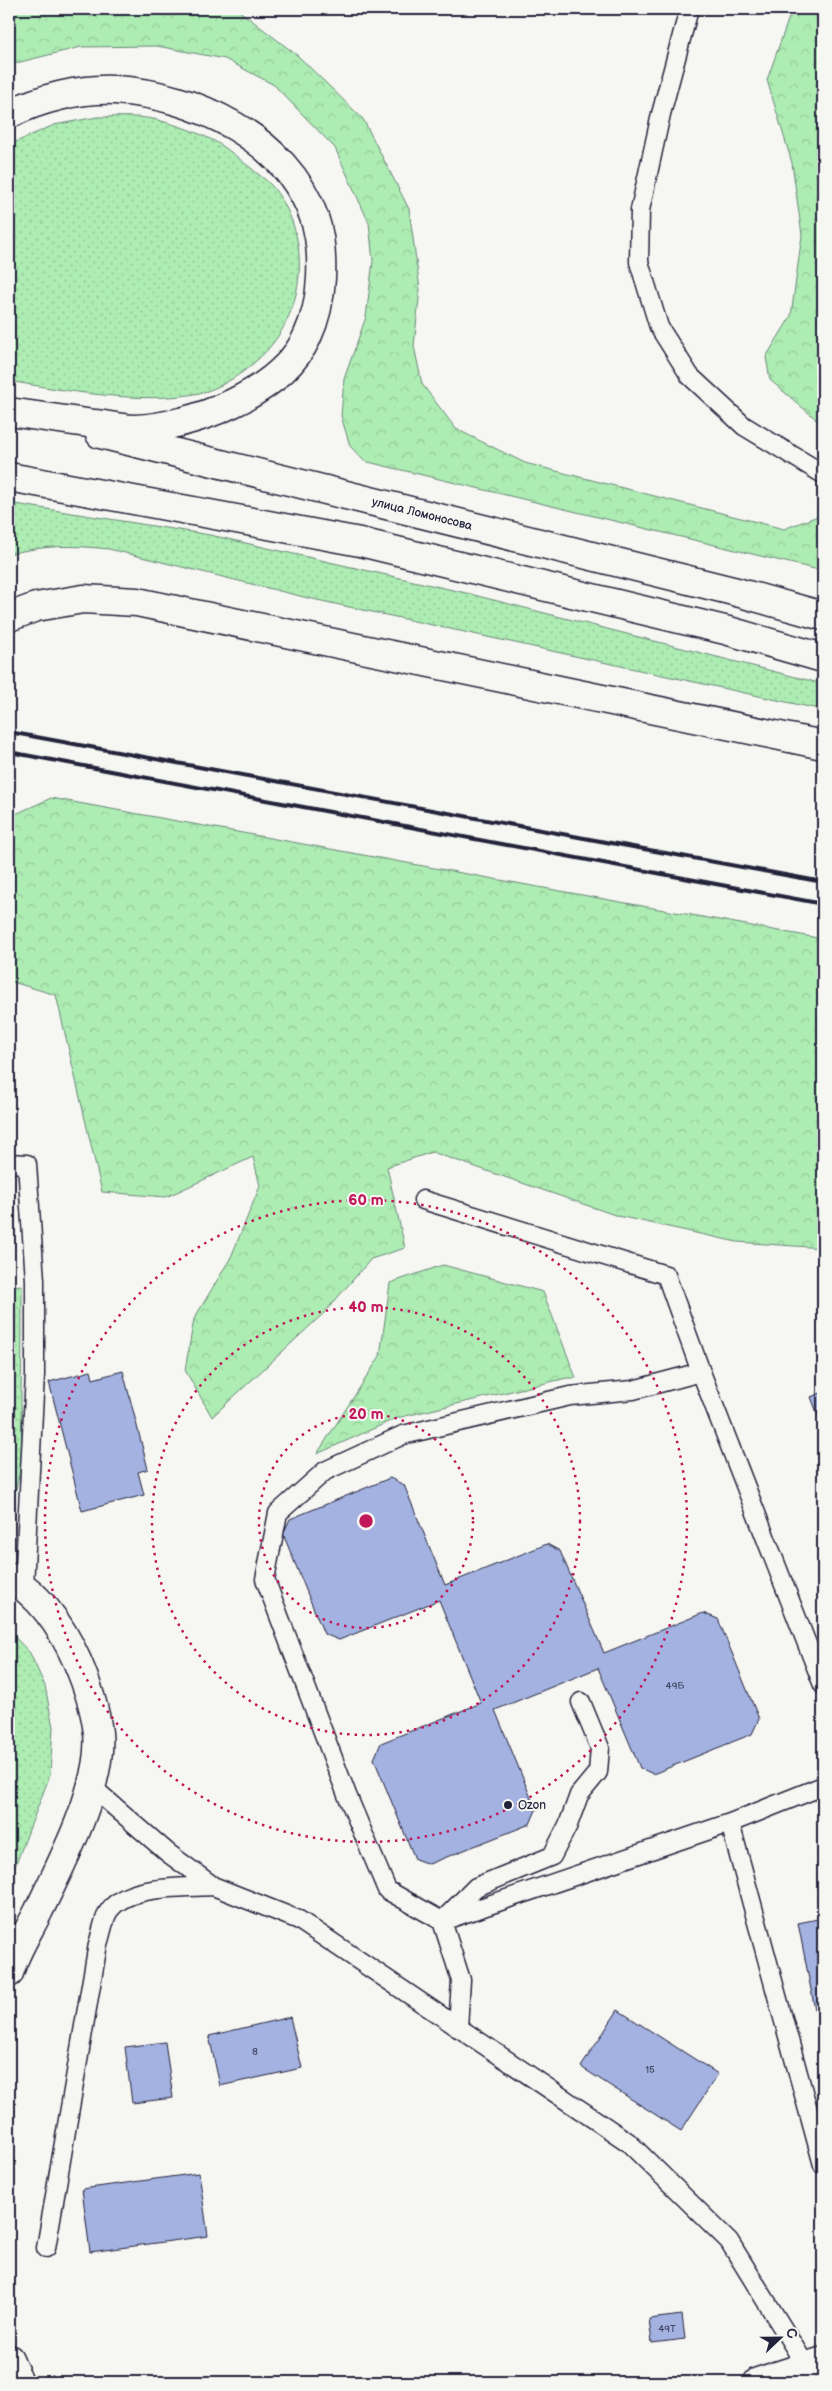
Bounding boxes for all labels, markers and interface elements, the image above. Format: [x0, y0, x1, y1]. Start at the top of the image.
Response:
street label: улица Ломоносова [370, 494, 474, 534]
text: 60 m [348, 1191, 384, 1210]
text: 40 m [348, 1298, 384, 1317]
text: 20 m [349, 1405, 384, 1424]
centre of rings [357, 1512, 375, 1530]
house number: 49Б [666, 1680, 684, 1692]
place label: Ozon [518, 1798, 546, 1813]
marker: Ozon [502, 1799, 514, 1811]
house number: 8 [252, 2046, 258, 2058]
house number: 15 [645, 2064, 655, 2076]
north arrow [754, 2314, 804, 2364]
house number: 49Т [658, 2323, 676, 2335]
text: С [782, 2326, 801, 2341]

